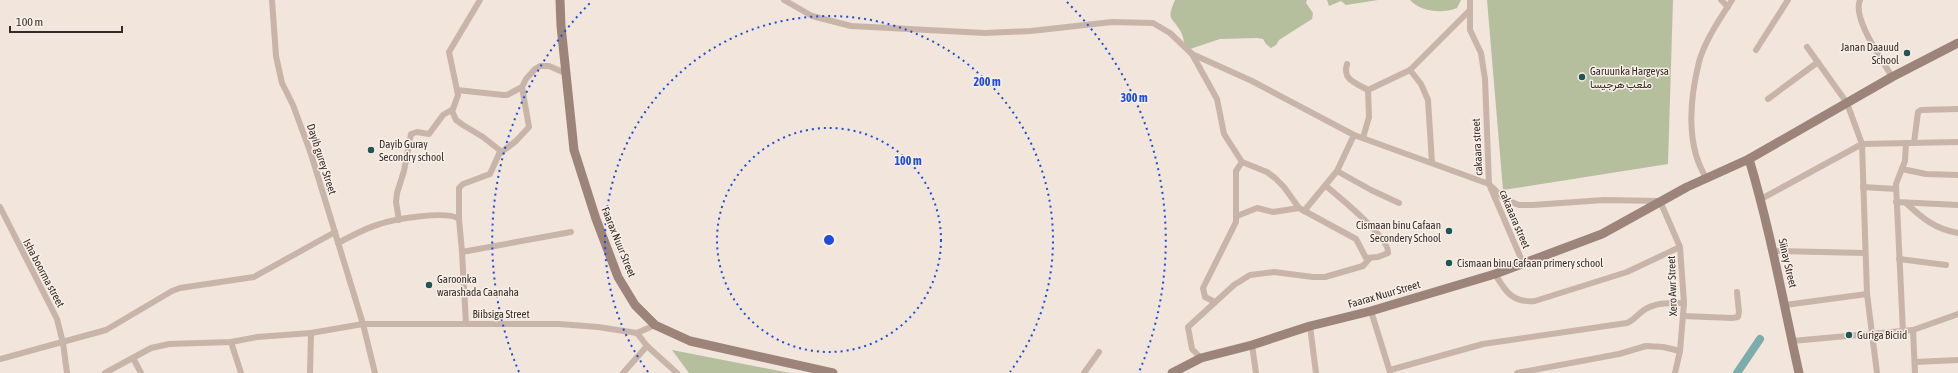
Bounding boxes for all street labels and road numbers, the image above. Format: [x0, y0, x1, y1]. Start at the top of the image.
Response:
street label: cakaara street [1470, 118, 1484, 176]
street label: Dayib gurey Street [305, 122, 339, 196]
street label: cakaaara street [1497, 188, 1533, 250]
street label: Faarax Nuur Street [599, 205, 639, 279]
street label: Isha boorma street [21, 237, 67, 309]
street label: Siinay Street [1776, 237, 1800, 289]
street label: Xero Awr Street [1665, 256, 1679, 316]
street label: Faarax Nuur Street [1347, 278, 1421, 310]
street label: Biibsiga Street [472, 308, 530, 320]

